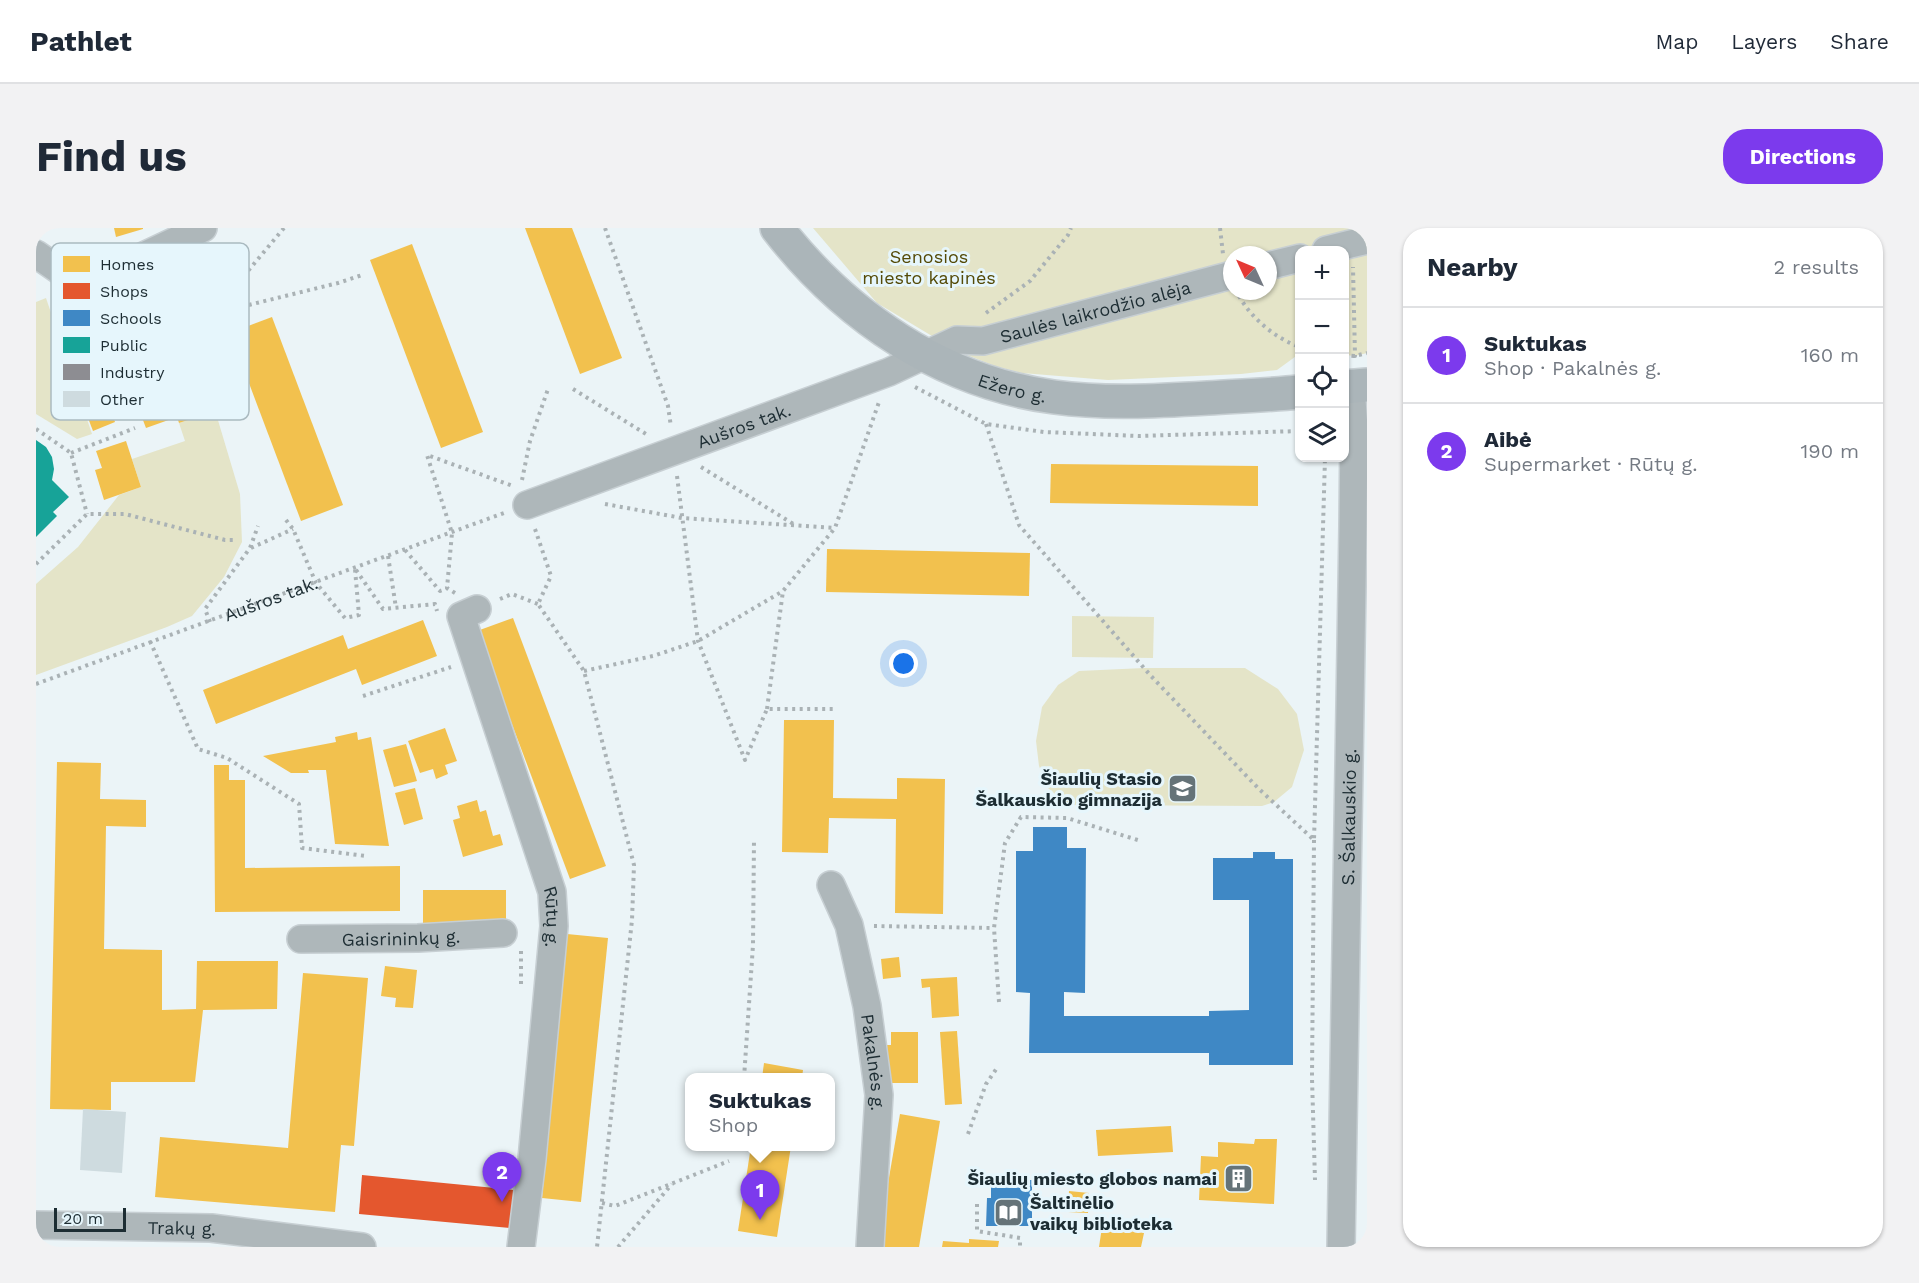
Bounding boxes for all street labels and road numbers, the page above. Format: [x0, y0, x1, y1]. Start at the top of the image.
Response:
street label: Saulės laikrodžio alėja [998, 276, 1193, 347]
street label: Ežero g. [975, 369, 1048, 406]
street label: Aušros tak. [694, 399, 794, 452]
street label: Aušros tak. [221, 571, 321, 625]
street label: S. Šalkauskio g. [1337, 749, 1360, 886]
street label: Rūtų g. [540, 883, 565, 949]
street label: Gaisrininkų g. [342, 925, 461, 949]
street label: Pakalnės g. [858, 1012, 890, 1112]
street label: Trakų g. [147, 1216, 218, 1239]

